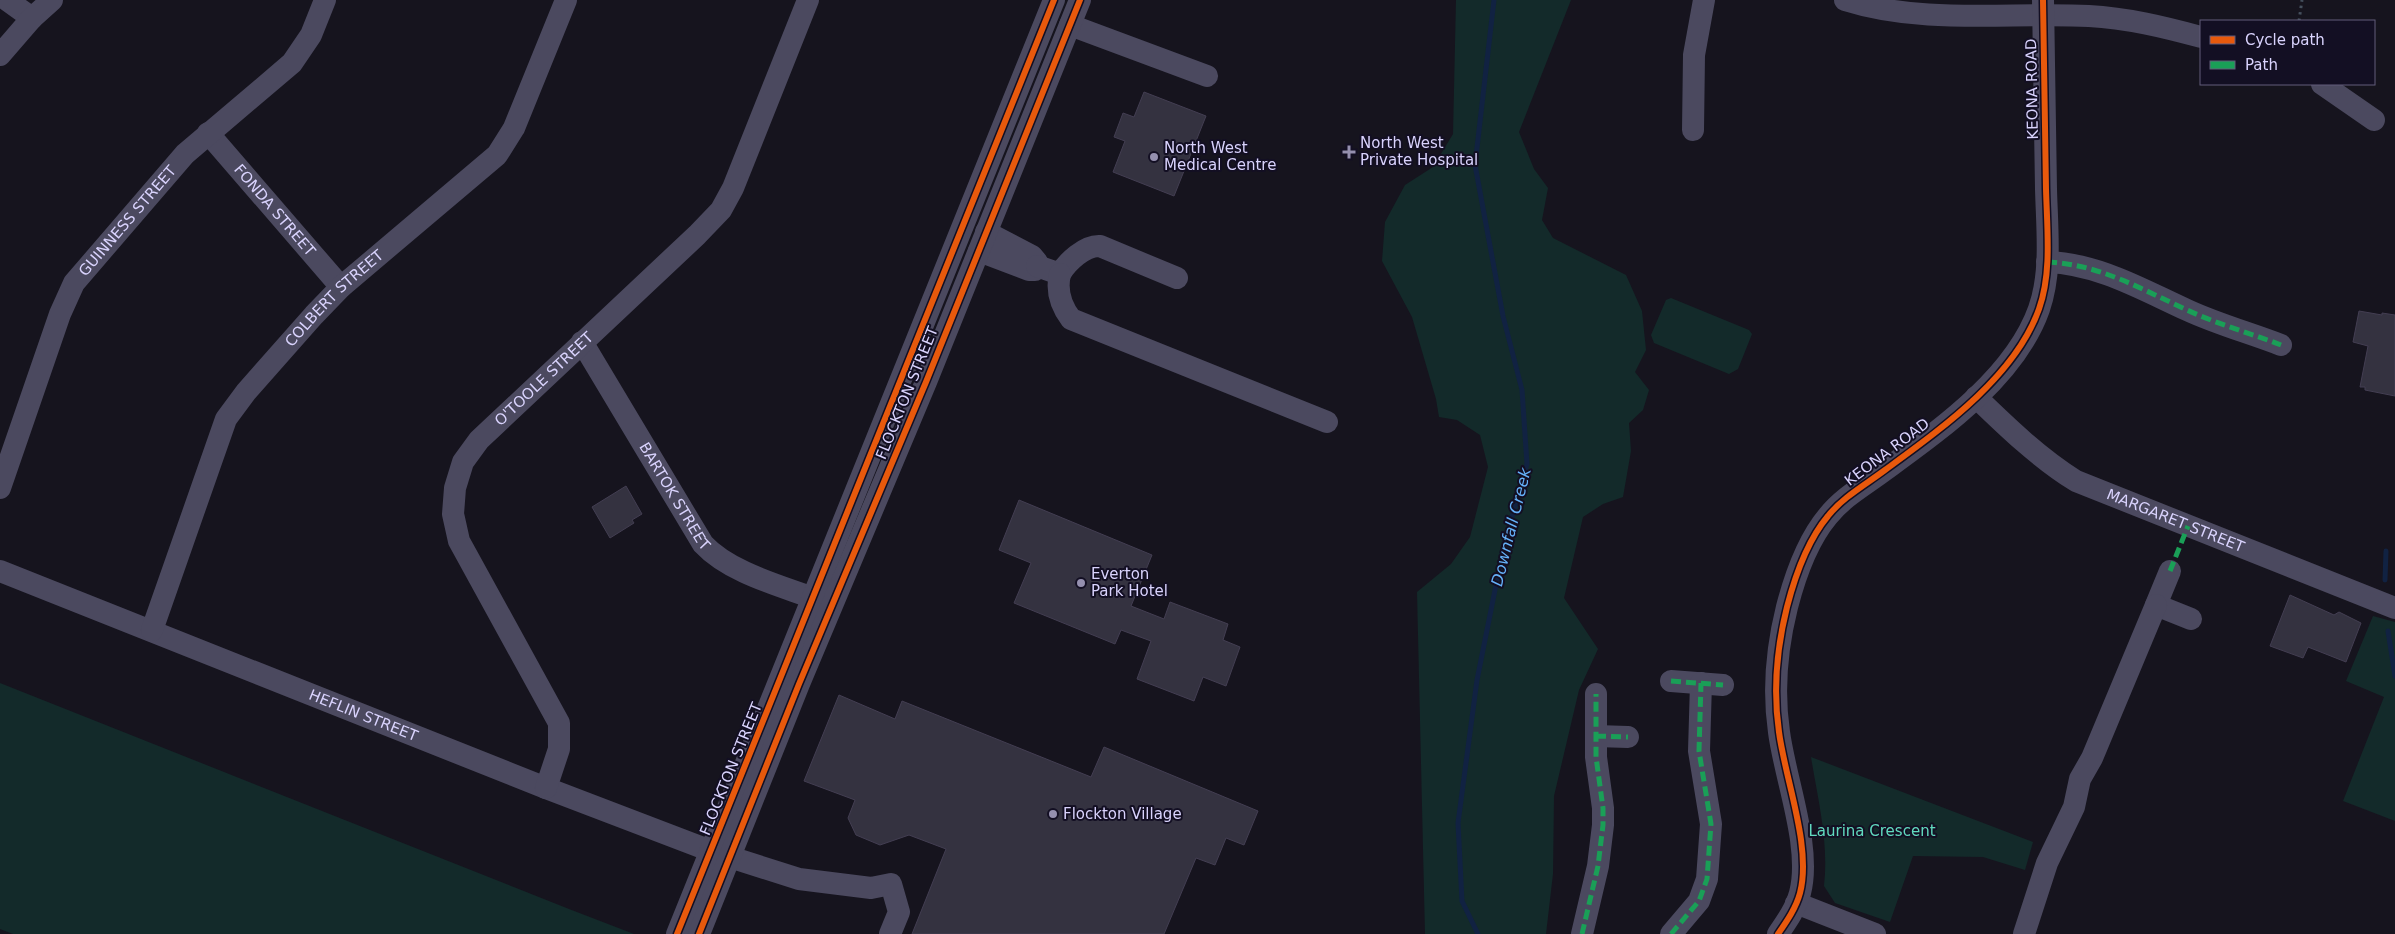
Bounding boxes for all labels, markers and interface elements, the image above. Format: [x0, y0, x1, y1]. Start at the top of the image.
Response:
legend [2200, 20, 2375, 85]
text: Cycle path [2245, 31, 2325, 49]
street label: KEONA ROAD [2022, 38, 2042, 140]
text: Path [2245, 56, 2278, 74]
place label: North West Private Hospital [1360, 134, 1478, 169]
place label: North West Medical Centre [1164, 139, 1276, 174]
marker: North West Private Hospital [1342, 145, 1356, 159]
marker: North West Medical Centre [1148, 151, 1160, 163]
street label: GUINNESS STREET [75, 161, 180, 280]
street label: FONDA STREET [230, 161, 320, 260]
street label: COLBERT STREET [281, 246, 388, 351]
street label: FLOCKTON STREET [872, 323, 942, 462]
street label: O'TOOLE STREET [491, 328, 598, 430]
street label: KEONA ROAD [1841, 414, 1933, 490]
street label: BARTOK STREET [635, 439, 714, 555]
water label: Downfall Creek [1487, 465, 1535, 588]
street label: MARGARET STREET [2104, 485, 2248, 556]
place label: Everton Park Hotel [1091, 565, 1168, 600]
marker: Everton Park Hotel [1075, 577, 1087, 589]
street label: HEFLIN STREET [306, 686, 421, 745]
street label: FLOCKTON STREET [696, 699, 766, 838]
place label: Flockton Village [1063, 805, 1182, 823]
marker: Flockton Village [1047, 808, 1059, 820]
park label: Laurina Crescent [1808, 822, 1936, 840]

